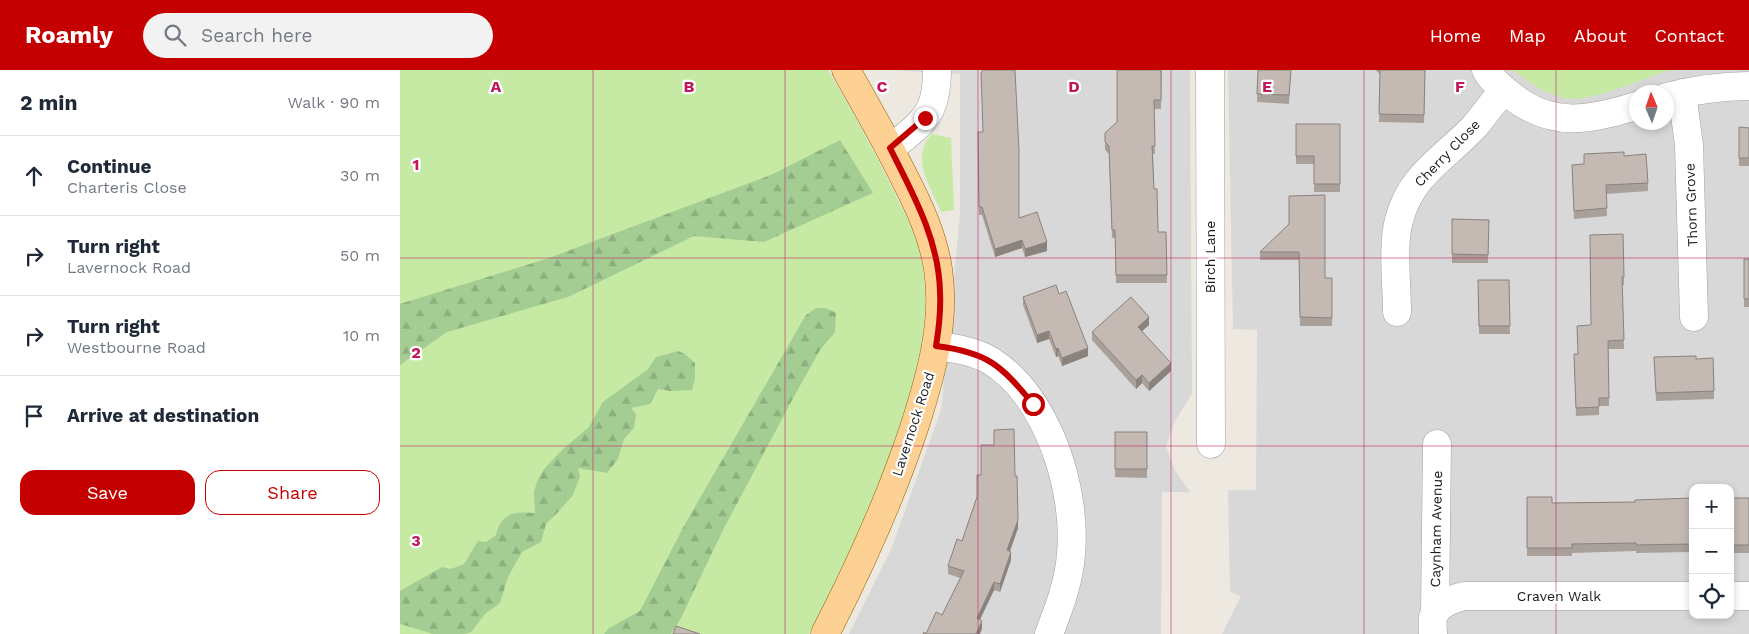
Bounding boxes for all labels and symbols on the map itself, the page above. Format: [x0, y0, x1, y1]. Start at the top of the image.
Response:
text: A [491, 77, 502, 96]
text: B [684, 77, 695, 96]
text: C [877, 77, 888, 96]
text: D [1068, 77, 1080, 96]
text: E [1262, 77, 1272, 96]
text: F [1455, 77, 1465, 96]
north arrow [1629, 85, 1674, 130]
route end [914, 107, 937, 130]
street label: Cherry Close [1411, 116, 1483, 190]
text: 1 [413, 155, 419, 174]
street label: Thorn Grove [1682, 163, 1700, 247]
street label: Birch Lane [1202, 221, 1218, 293]
text: 2 [411, 343, 421, 362]
street label: Lavernock Road [889, 370, 937, 478]
route start [1022, 393, 1045, 416]
street label: Caynham Avenue [1427, 471, 1445, 587]
text: 3 [411, 531, 421, 550]
street label: Craven Walk [1517, 588, 1601, 604]

